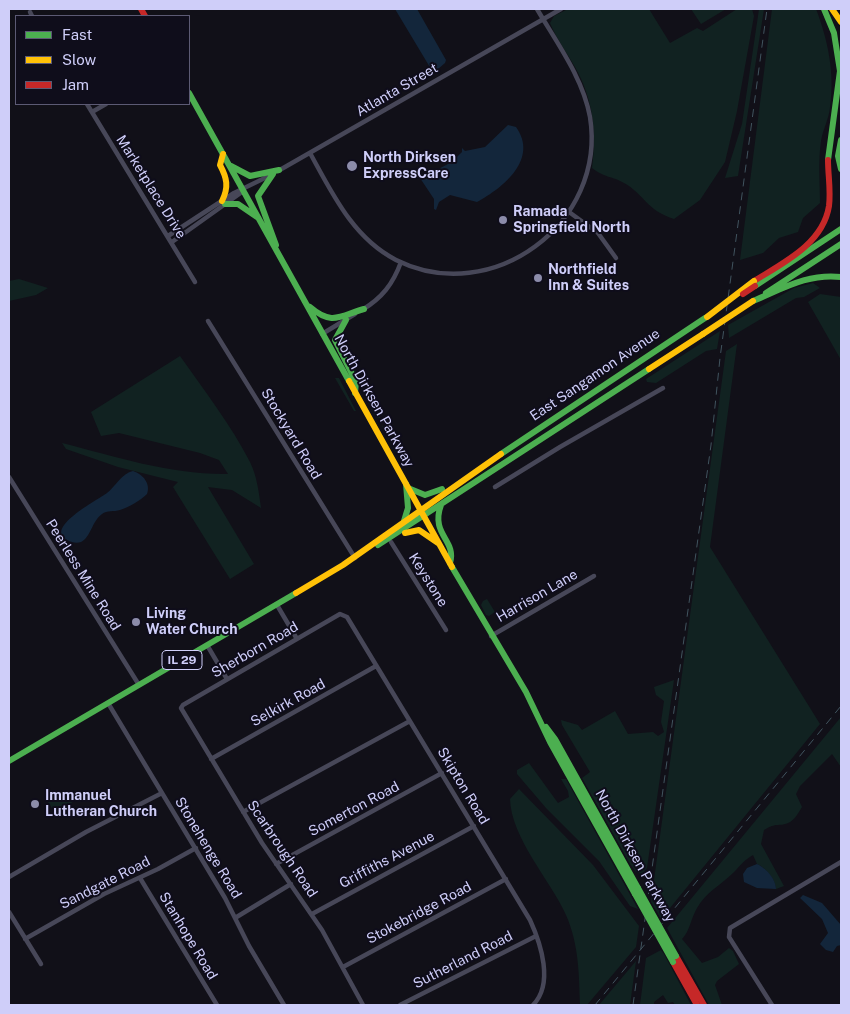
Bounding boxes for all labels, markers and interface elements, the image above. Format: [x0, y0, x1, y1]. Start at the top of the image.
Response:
legend [15, 15, 190, 105]
text: Fast [62, 26, 92, 43]
text: Slow [62, 51, 96, 68]
street label: Atlanta Street [353, 60, 441, 120]
text: Jam [62, 76, 89, 93]
street label: Marketplace Drive [112, 132, 190, 242]
place label: North Dirksen ExpressCare [363, 150, 456, 182]
marker: North Dirksen ExpressCare [345, 159, 359, 173]
place label: Ramada Springfield North [513, 204, 630, 236]
marker: Ramada Springfield North [497, 214, 509, 226]
place label: Northfield Inn & Suites [548, 262, 629, 294]
marker: Northfield Inn & Suites [532, 272, 544, 284]
street label: East Sangamon Avenue [527, 325, 663, 425]
street label: North Dirksen Parkway [330, 332, 418, 470]
street label: Stockyard Road [257, 385, 325, 483]
street label: Peerless Mine Road [42, 516, 124, 634]
street label: Keystone [405, 550, 451, 610]
street label: Harrison Lane [493, 566, 581, 626]
place label: Living Water Church [146, 606, 237, 638]
marker: Living Water Church [130, 616, 142, 628]
street label: Sherborn Road [209, 618, 301, 682]
road number: IL 29 [162, 650, 202, 670]
street label: Selkirk Road [248, 676, 328, 730]
street label: Skipton Road [433, 745, 493, 827]
street label: Somerton Road [306, 778, 402, 840]
street label: North Dirksen Parkway [591, 787, 679, 925]
place label: Immanuel Lutheran Church [45, 788, 157, 820]
street label: Stonehenge Road [171, 794, 245, 902]
street label: Scarbrough Road [243, 797, 321, 901]
marker: Immanuel Lutheran Church [29, 798, 41, 810]
street label: Griffiths Avenue [337, 828, 437, 892]
street label: Sandgate Road [57, 853, 153, 913]
street label: Stokebridge Road [364, 878, 474, 948]
street label: Stanhope Road [155, 889, 221, 983]
street label: Sutherland Road [410, 928, 516, 992]

